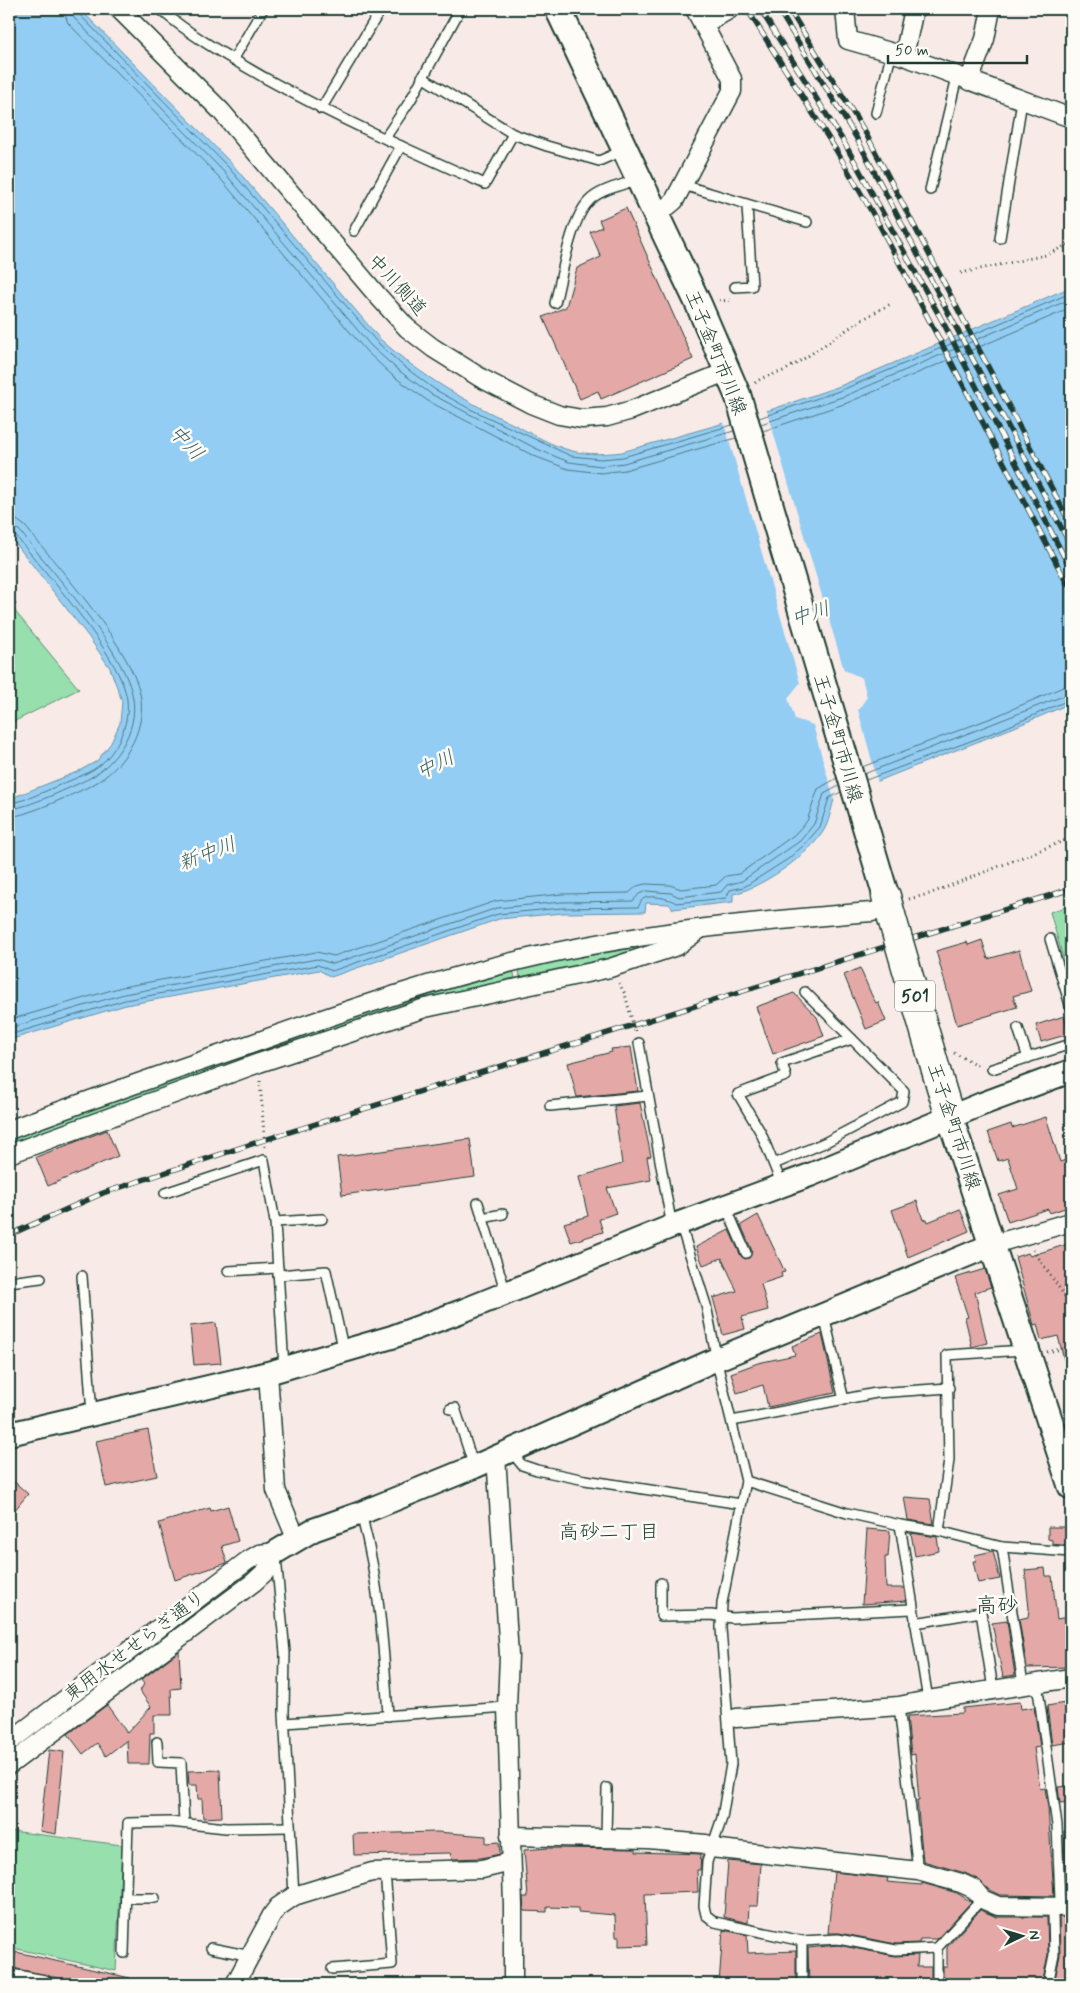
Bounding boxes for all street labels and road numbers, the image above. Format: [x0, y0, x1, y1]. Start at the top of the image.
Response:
street label: 中川側道 [362, 249, 432, 321]
street label: 王子金町市川線 [679, 286, 752, 419]
street label: 王子金町市川線 [807, 671, 868, 806]
road number: 501 [895, 980, 935, 1011]
street label: 王子金町市川線 [921, 1059, 986, 1194]
street label: 東用水せせらぎ通り [59, 1585, 211, 1708]

